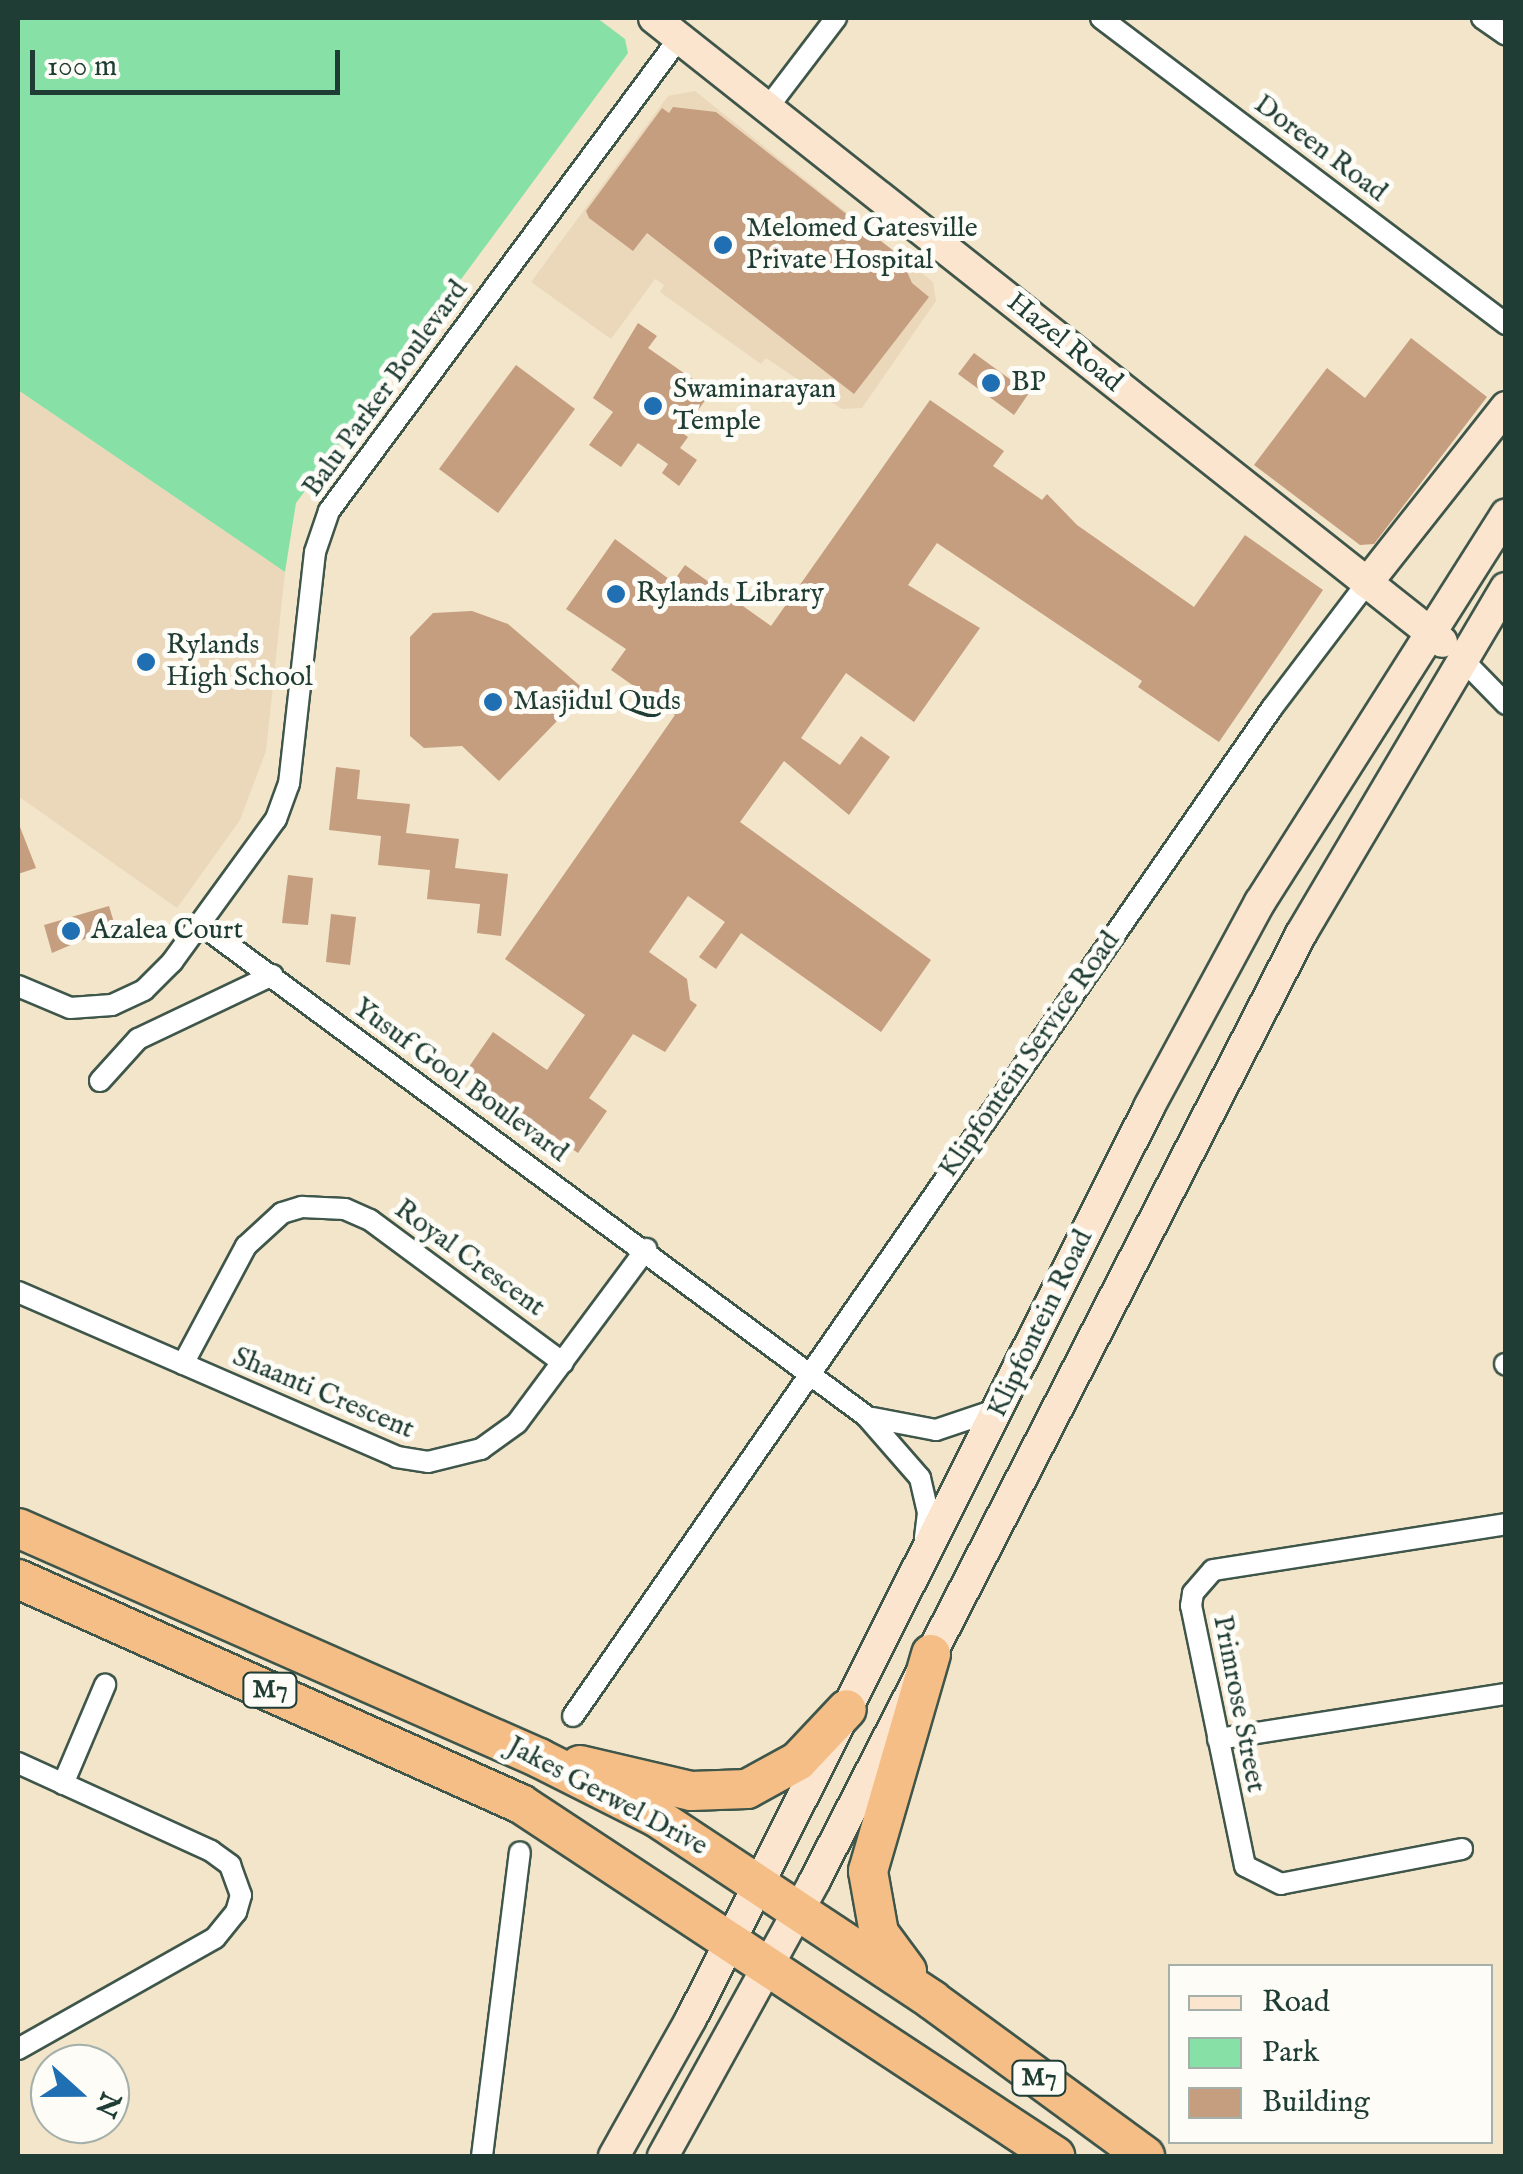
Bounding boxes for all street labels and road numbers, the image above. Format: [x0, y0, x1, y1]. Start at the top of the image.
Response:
street label: Doreen Road [1247, 88, 1393, 210]
street label: Balu Parker Boulevard [296, 274, 476, 504]
street label: Hazel Road [999, 286, 1129, 400]
street label: Klipfontein Service Road [932, 925, 1128, 1185]
street label: Yusuf Gool Boulevard [346, 992, 574, 1170]
street label: Royal Crescent [387, 1193, 551, 1325]
street label: Klipfontein Road [981, 1225, 1101, 1423]
street label: Shaanti Crescent [227, 1341, 419, 1447]
street label: Primrose Street [1204, 1613, 1272, 1795]
road number: M7 [240, 1670, 300, 1710]
street label: Jakes Gerwel Drive [501, 1730, 713, 1864]
road number: M7 [1009, 2058, 1069, 2098]

